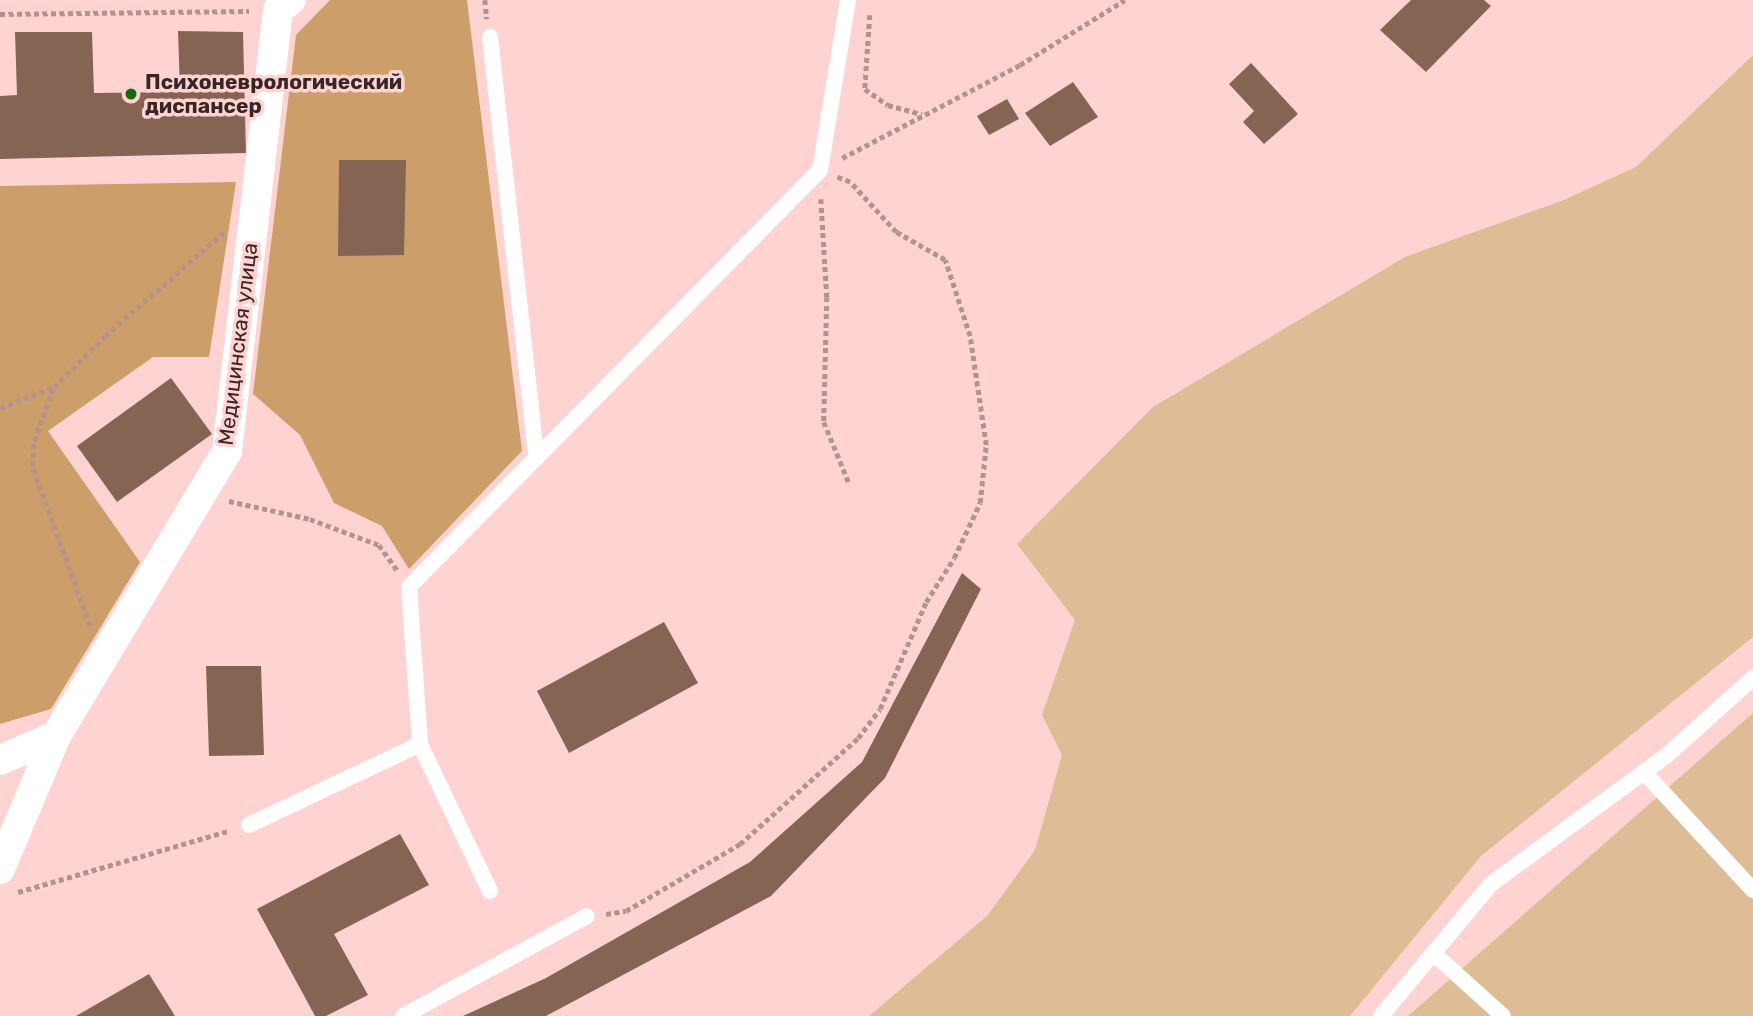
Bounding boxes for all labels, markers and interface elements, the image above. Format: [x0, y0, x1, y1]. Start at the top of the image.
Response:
place label: Психоневрологический диспансер [145, 69, 402, 119]
marker: Психоневрологический диспансер [123, 86, 139, 102]
street label: Медицинская улица [213, 241, 263, 447]

